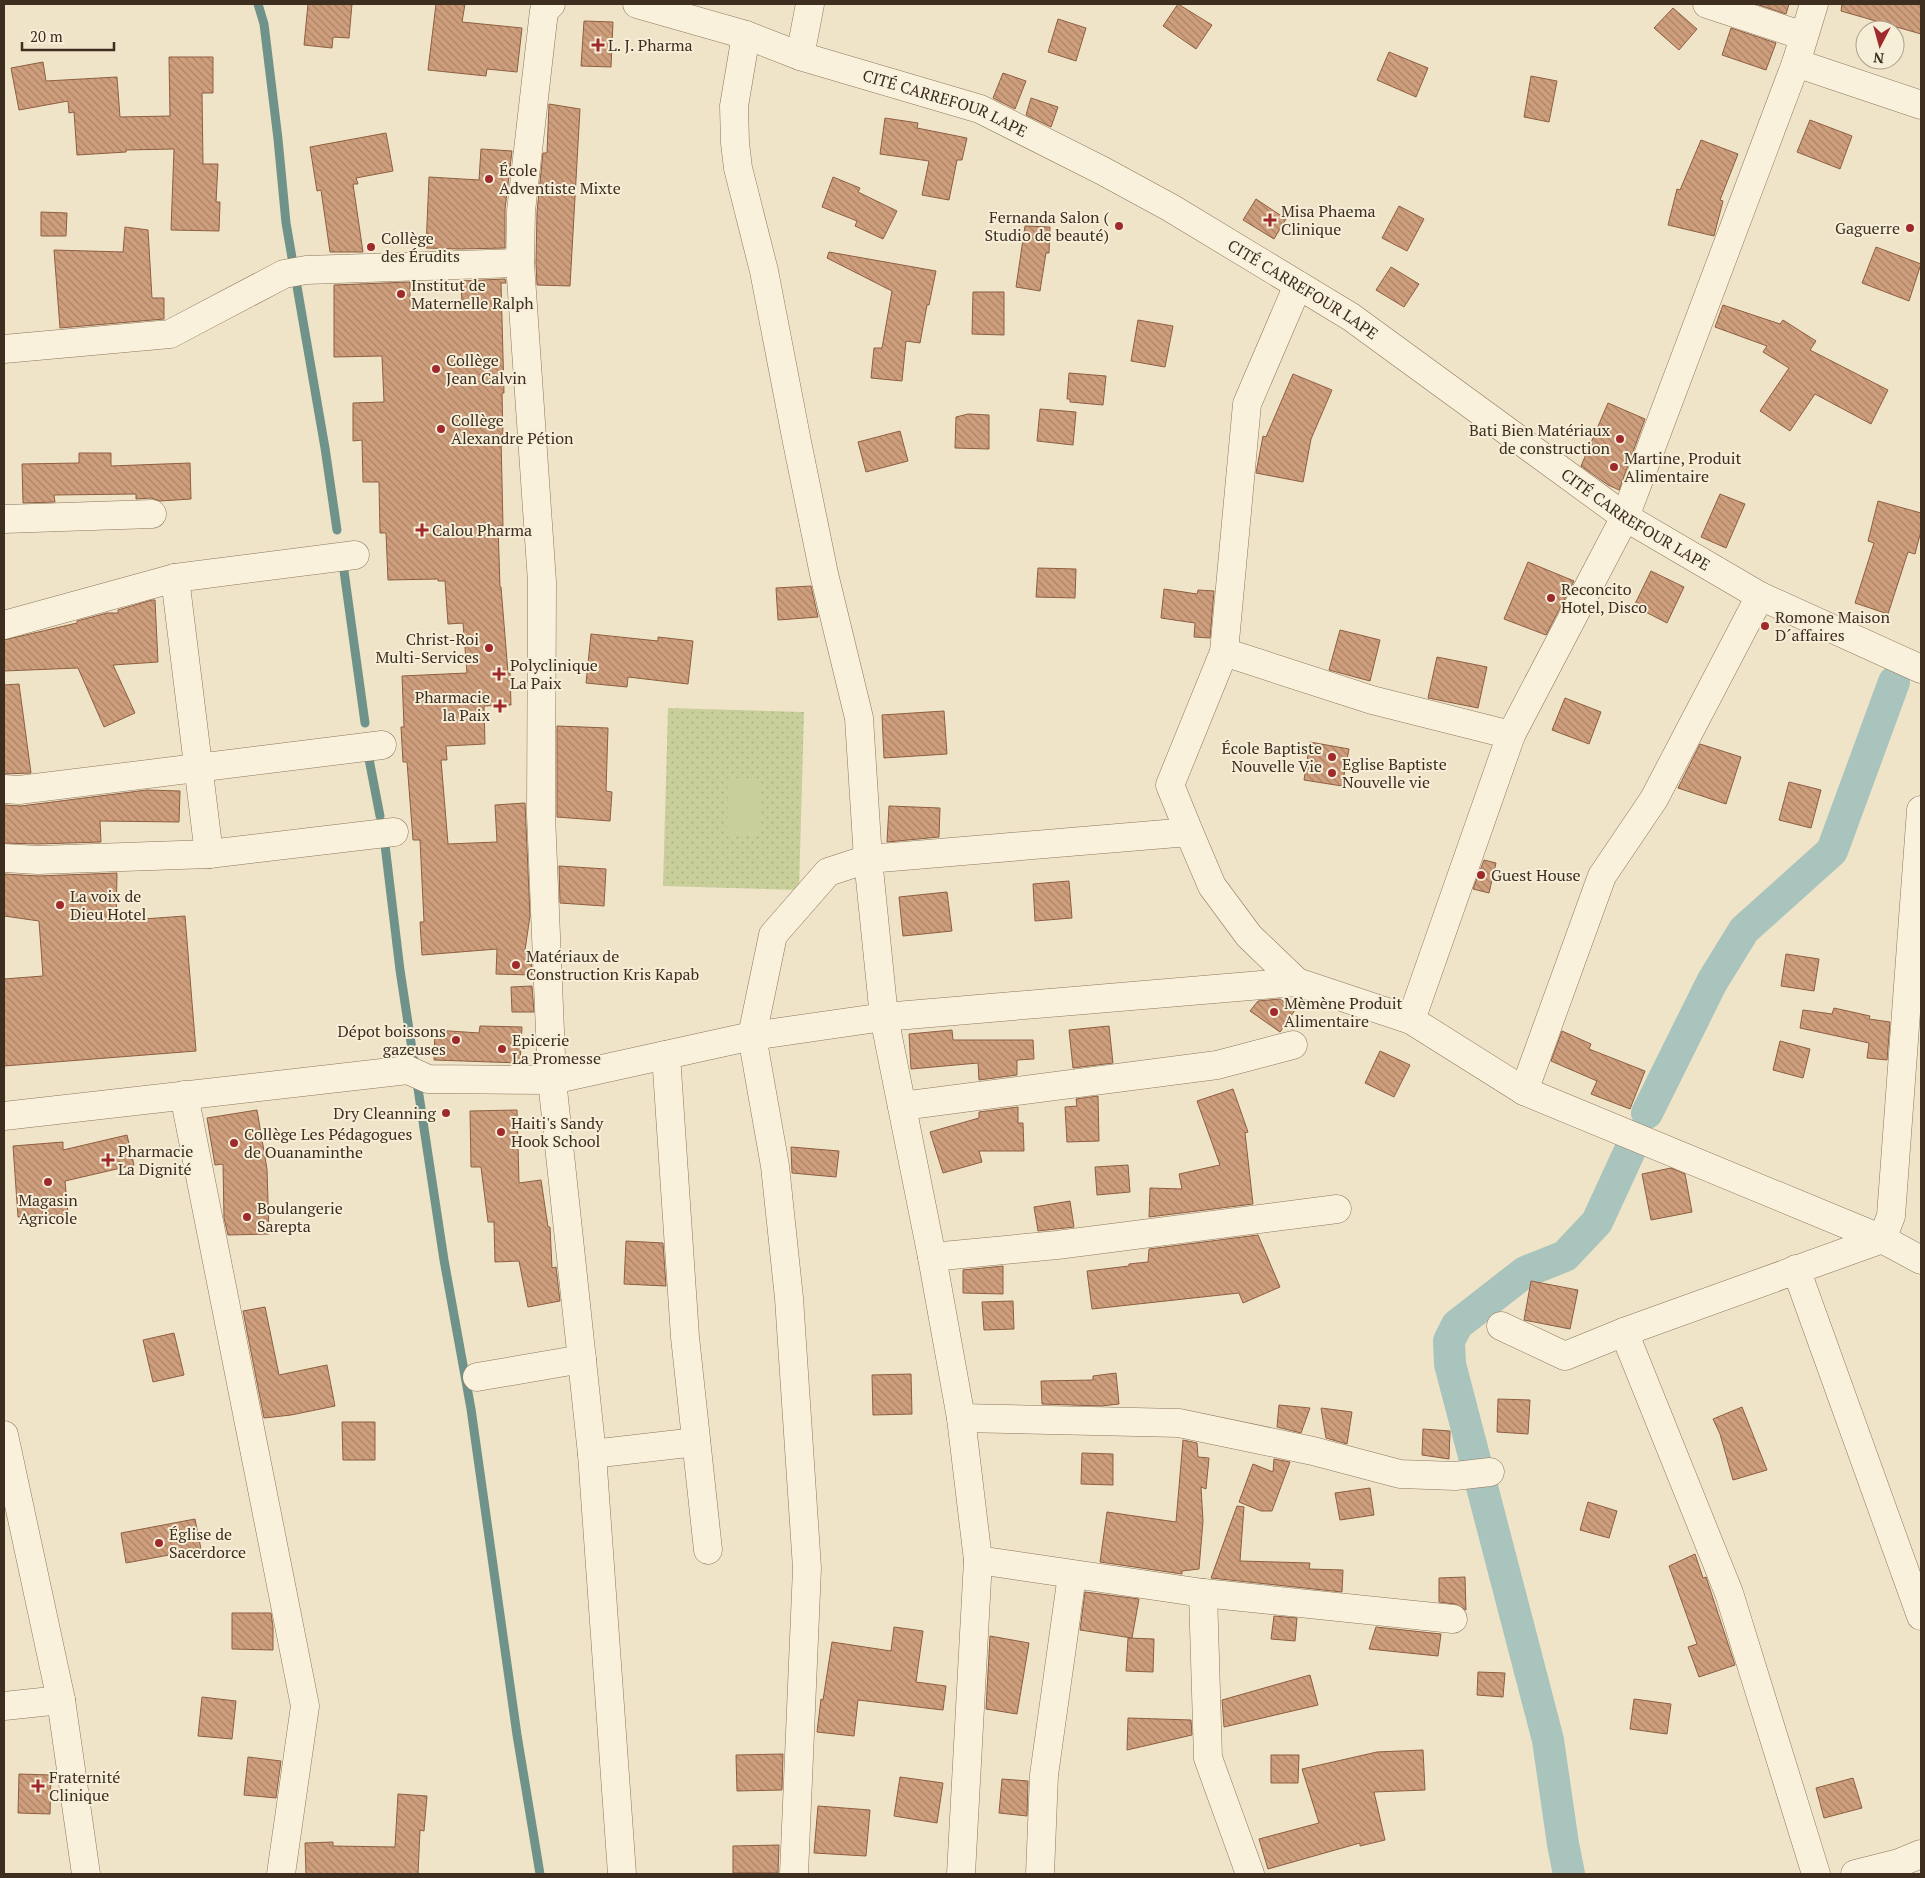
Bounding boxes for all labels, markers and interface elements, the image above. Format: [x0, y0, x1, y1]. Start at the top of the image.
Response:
scale bar [22, 20, 115, 52]
north arrow [1855, 20, 1905, 70]
text: 20 m [30, 26, 63, 46]
place label: L. J. Pharma [608, 34, 693, 56]
marker: L. J. Pharma [592, 39, 604, 51]
text: N [1872, 48, 1885, 68]
street label: CITÉ CARREFOUR LAPE [860, 64, 1031, 142]
place label: École Adventiste Mixte [499, 159, 621, 199]
marker: École Adventiste Mixte [483, 173, 495, 185]
place label: Misa Phaema Clinique [1281, 200, 1376, 240]
place label: Fernanda Salon ( Studio de beauté) [985, 206, 1109, 246]
marker: Misa Phaema Clinique [1263, 213, 1277, 227]
place label: Gaguerre [1835, 217, 1900, 239]
marker: Fernanda Salon ( Studio de beauté) [1113, 220, 1125, 232]
marker: Gaguerre [1904, 222, 1916, 234]
place label: Collège des Érudits [381, 227, 460, 267]
street label: CITÉ CARREFOUR LAPE [1224, 234, 1383, 344]
marker: Collège des Érudits [365, 241, 377, 253]
place label: Institut de Maternelle Ralph [411, 274, 534, 314]
marker: Institut de Maternelle Ralph [395, 288, 407, 300]
place label: Collège Jean Calvin [446, 349, 527, 389]
marker: Collège Jean Calvin [430, 363, 442, 375]
place label: Collège Alexandre Pétion [451, 409, 574, 449]
place label: Bati Bien Matériaux de construction [1469, 419, 1611, 459]
marker: Collège Alexandre Pétion [435, 423, 447, 435]
marker: Bati Bien Matériaux de construction [1614, 433, 1626, 445]
place label: Martine, Produit Alimentaire [1624, 447, 1742, 487]
marker: Martine, Produit Alimentaire [1608, 461, 1620, 473]
street label: CITÉ CARREFOUR LAPE [1557, 463, 1714, 576]
place label: Calou Pharma [432, 519, 532, 541]
marker: Calou Pharma [416, 524, 428, 536]
place label: Reconcito Hotel, Disco [1561, 578, 1647, 618]
marker: Reconcito Hotel, Disco [1545, 592, 1557, 604]
place label: Romone Maison D´affaires [1775, 606, 1890, 646]
marker: Romone Maison D´affaires [1759, 620, 1771, 632]
place label: Christ-Roi Multi-Services [375, 628, 479, 668]
marker: Christ-Roi Multi-Services [483, 642, 495, 654]
place label: Polyclinique La Paix [510, 654, 598, 694]
marker: Polyclinique La Paix [492, 667, 506, 681]
place label: Pharmacie la Paix [415, 686, 491, 726]
marker: Pharmacie la Paix [494, 700, 506, 712]
place label: École Baptiste Nouvelle Vie [1221, 737, 1322, 777]
marker: École Baptiste Nouvelle Vie [1326, 751, 1338, 763]
place label: Eglise Baptiste Nouvelle vie [1342, 753, 1447, 793]
marker: Eglise Baptiste Nouvelle vie [1326, 767, 1338, 779]
place label: Guest House [1491, 864, 1581, 886]
marker: Guest House [1475, 869, 1487, 881]
place label: La voix de Dieu Hotel [70, 885, 147, 925]
marker: La voix de Dieu Hotel [54, 899, 66, 911]
place label: Matériaux de Construction Kris Kapab [526, 945, 700, 985]
marker: Matériaux de Construction Kris Kapab [510, 959, 522, 971]
place label: Mèmène Produit Alimentaire [1284, 992, 1403, 1032]
marker: Mèmène Produit Alimentaire [1268, 1006, 1280, 1018]
place label: Dépot boissons gazeuses [338, 1020, 446, 1060]
place label: Epicerie La Promesse [512, 1029, 601, 1069]
marker: Dépot boissons gazeuses [450, 1034, 462, 1046]
marker: Epicerie La Promesse [496, 1043, 508, 1055]
place label: Dry Cleanning [333, 1102, 437, 1124]
marker: Dry Cleanning [440, 1107, 452, 1119]
place label: Haiti's Sandy Hook School [511, 1112, 604, 1152]
place label: Collège Les Pédagogues de Ouanaminthe [244, 1123, 412, 1163]
marker: Haiti's Sandy Hook School [495, 1126, 507, 1138]
marker: Collège Les Pédagogues de Ouanaminthe [228, 1137, 240, 1149]
place label: Pharmacie La Dignité [118, 1140, 193, 1180]
marker: Pharmacie La Dignité [102, 1154, 114, 1166]
marker: Magasin Agricole [42, 1176, 54, 1188]
place label: Magasin Agricole [18, 1189, 78, 1229]
place label: Boulangerie Sarepta [257, 1197, 343, 1237]
marker: Boulangerie Sarepta [241, 1211, 253, 1223]
place label: Église de Sacerdorce [169, 1523, 246, 1563]
marker: Église de Sacerdorce [153, 1537, 165, 1549]
place label: Fraternité Clinique [49, 1766, 120, 1806]
marker: Fraternité Clinique [31, 1779, 45, 1793]

